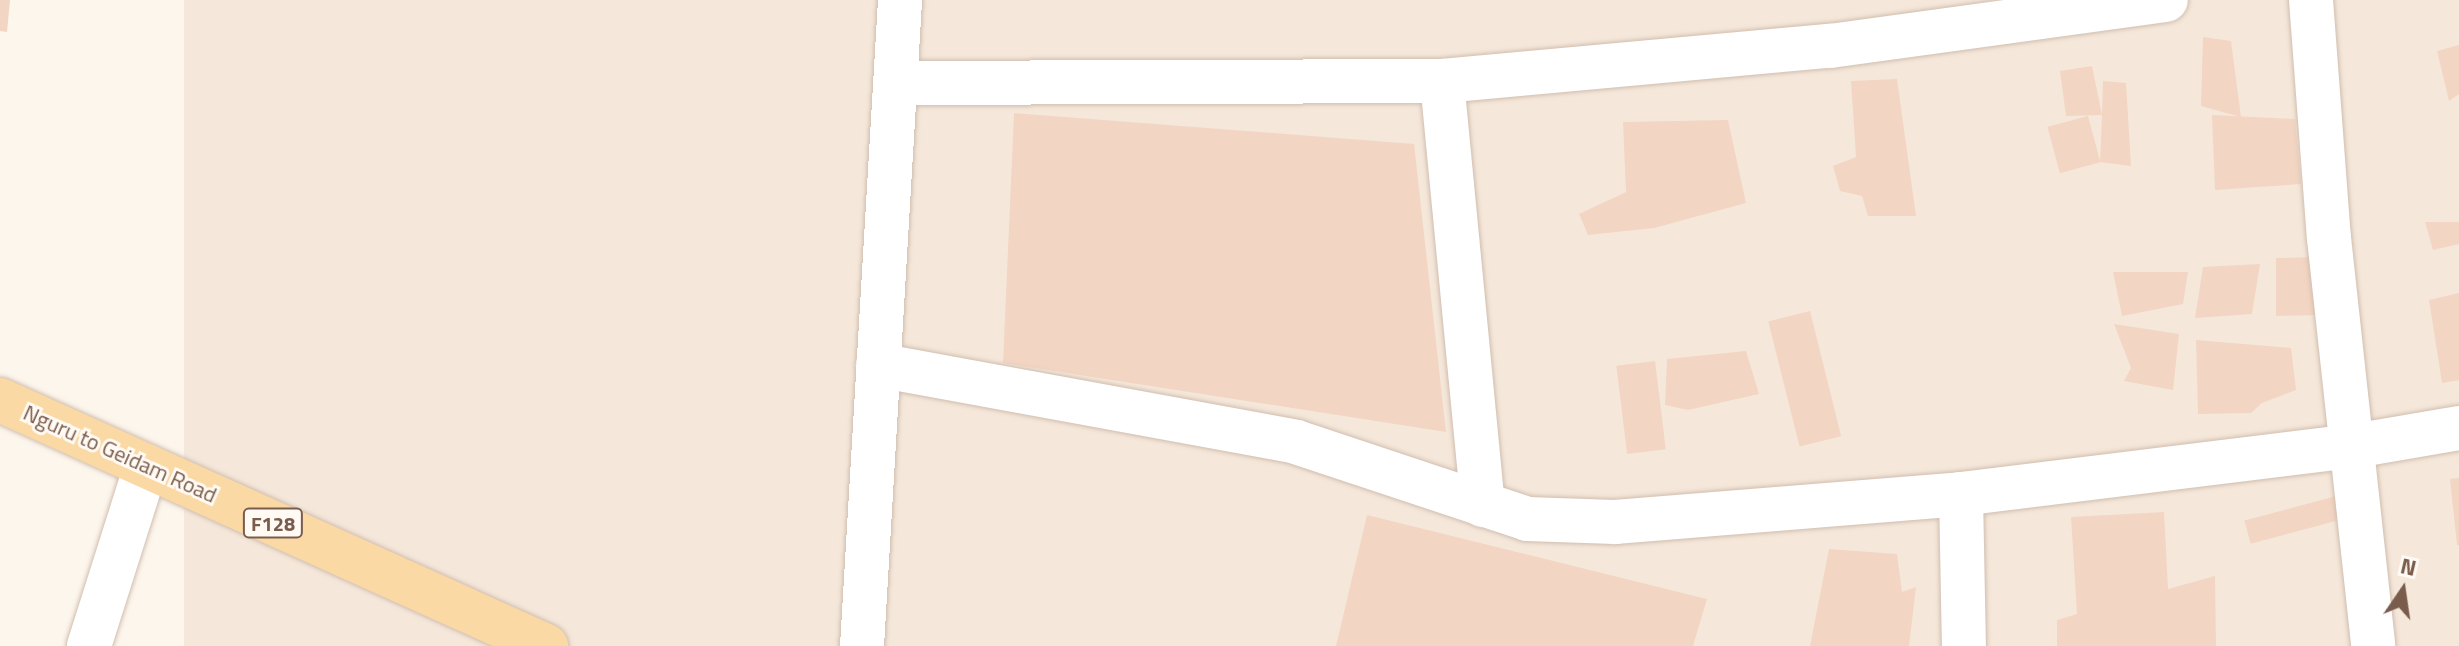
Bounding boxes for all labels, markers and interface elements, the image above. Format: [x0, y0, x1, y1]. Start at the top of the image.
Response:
street label: Nguru to Geidam Road [19, 399, 221, 509]
road number: F128 [241, 507, 305, 539]
text: N [2397, 548, 2420, 585]
north arrow [2363, 550, 2443, 630]

